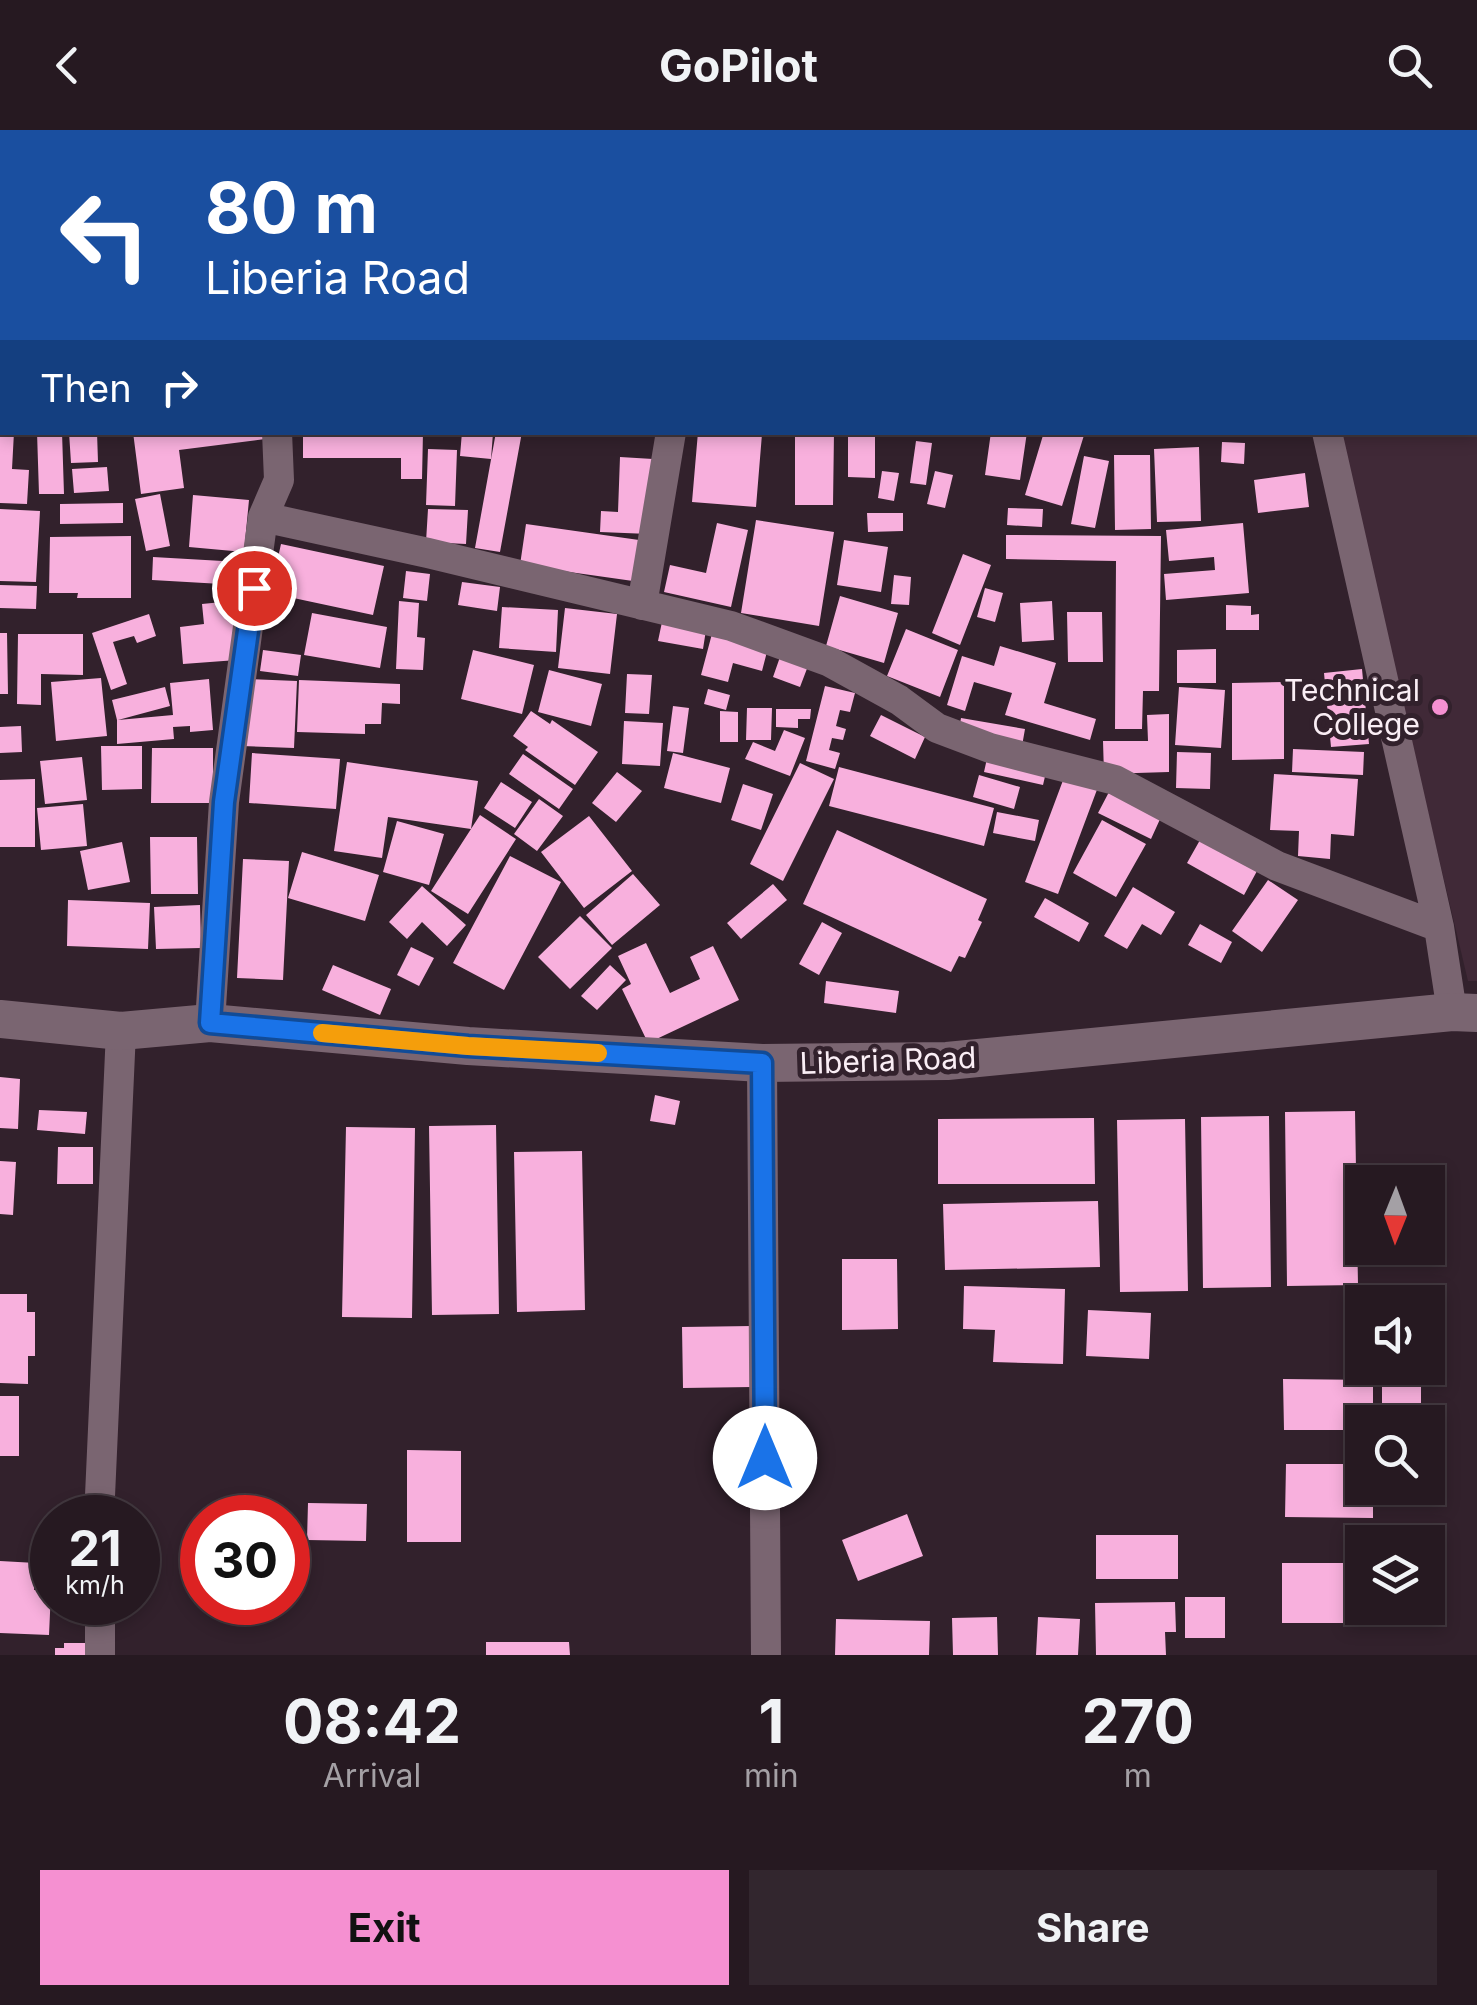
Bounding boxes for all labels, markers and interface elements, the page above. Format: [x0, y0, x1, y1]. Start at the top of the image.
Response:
icon: back [40, 38, 95, 93]
text: GoPilot [659, 38, 818, 93]
icon: search [1382, 38, 1437, 93]
text: 80 m [205, 165, 378, 250]
icon: left [40, 170, 170, 300]
text: Liberia Road [205, 250, 470, 305]
icon: right [152, 360, 207, 415]
text: Then [40, 365, 132, 411]
pin [212, 546, 297, 631]
icon: arrive [227, 561, 282, 616]
place label: Technical College [1284, 672, 1420, 742]
marker: Technical College [1429, 696, 1451, 718]
street label: Liberia Road [799, 1039, 977, 1081]
north arrow [1345, 1165, 1445, 1265]
map controls [1345, 1165, 1445, 1625]
button: sound [1345, 1285, 1445, 1385]
button: search [1345, 1405, 1445, 1505]
position arrow [713, 1406, 817, 1510]
speed limit sign: 30 [180, 1495, 310, 1625]
text: 21 [68, 1518, 122, 1578]
button: layers [1345, 1525, 1445, 1625]
text: km/h [65, 1570, 125, 1600]
text: 08:42 [283, 1685, 461, 1757]
text: 1 [758, 1685, 784, 1757]
text: 270 [1082, 1685, 1194, 1757]
text: Arrival [323, 1756, 421, 1795]
text: min [744, 1756, 799, 1795]
text: m [1124, 1756, 1152, 1795]
button: Exit [40, 1870, 729, 1985]
button: Share [749, 1870, 1437, 1985]

